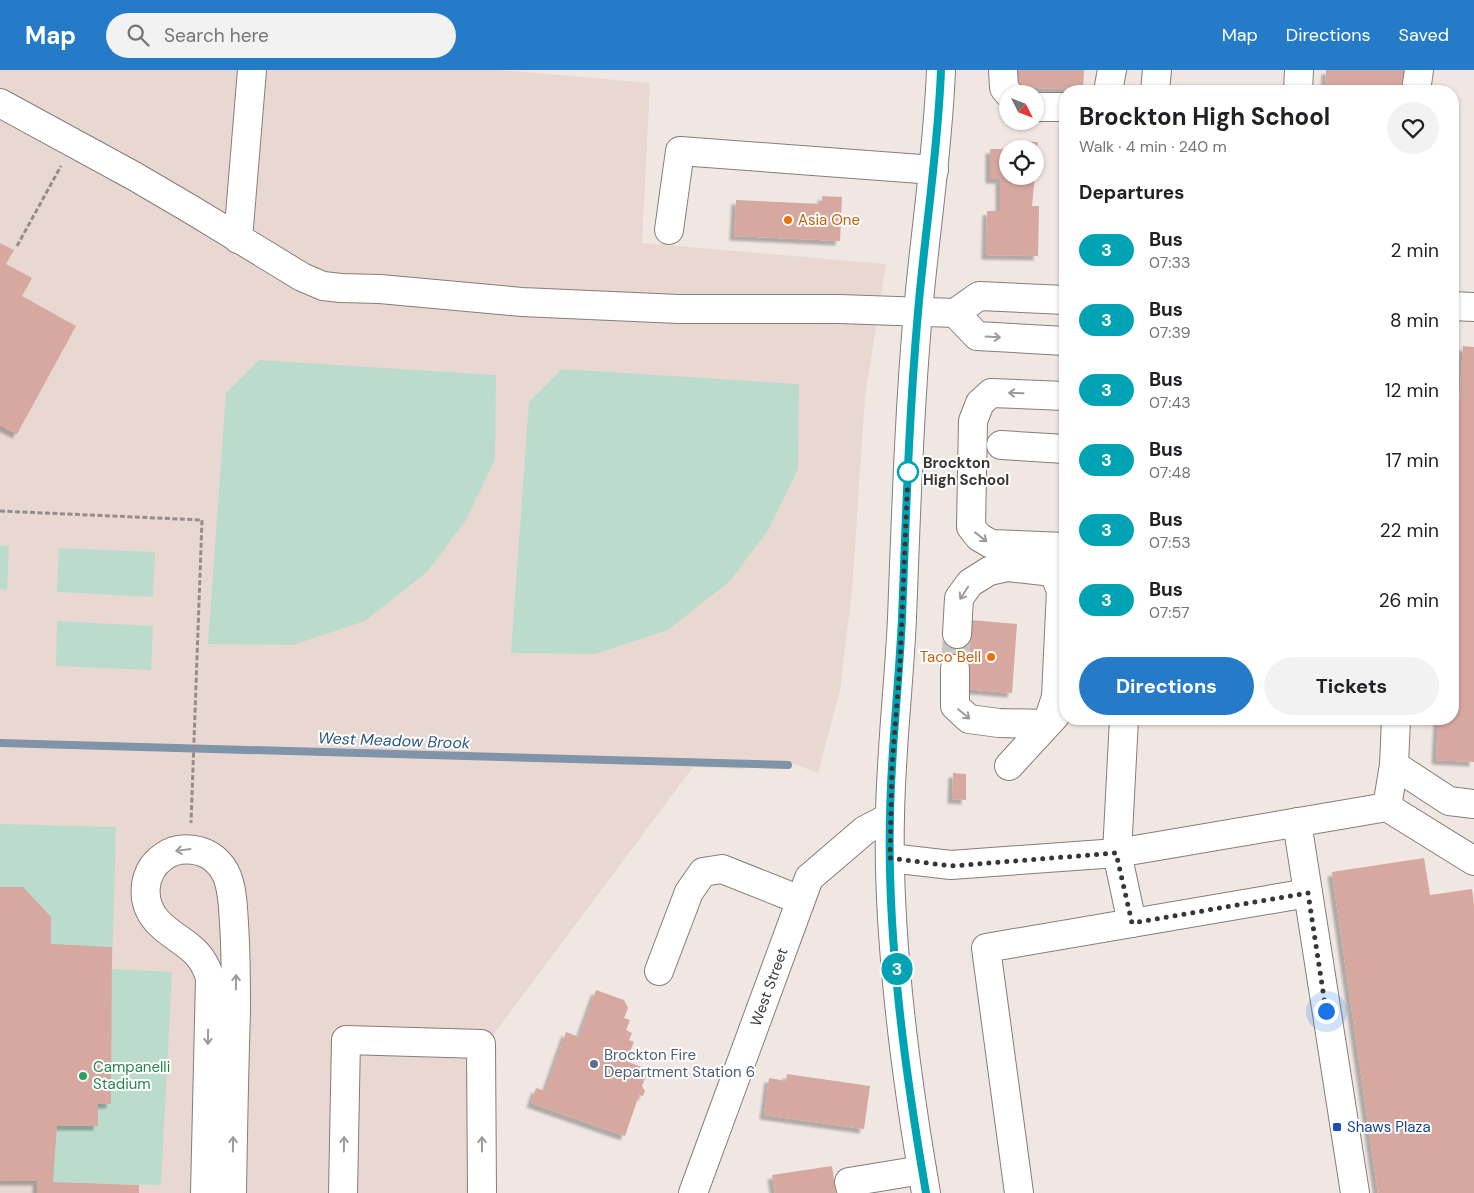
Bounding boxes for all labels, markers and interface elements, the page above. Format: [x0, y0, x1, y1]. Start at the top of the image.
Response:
search box [106, 13, 456, 58]
text: Map [25, 20, 76, 51]
icon: search [124, 21, 152, 49]
text: Search here [164, 23, 269, 48]
text: Map [1222, 23, 1258, 47]
text: Directions [1286, 23, 1371, 47]
text: Saved [1399, 23, 1449, 47]
north arrow [999, 85, 1044, 130]
map controls [999, 85, 1044, 185]
text: Brockton High School [1079, 101, 1330, 132]
button: heart [1387, 102, 1439, 154]
text: Walk · 4 min · 240 m [1079, 136, 1227, 157]
button: locate [999, 140, 1044, 185]
text: Departures [1079, 180, 1184, 205]
place label: Asia One [798, 210, 860, 230]
marker: Asia One [782, 214, 794, 226]
text: Bus [1149, 227, 1183, 252]
text: 3 [1101, 238, 1112, 262]
text: 2 min [1391, 238, 1439, 263]
text: 07:33 [1149, 252, 1190, 273]
text: Bus [1149, 297, 1183, 322]
text: 3 [1101, 308, 1112, 332]
text: 8 min [1390, 308, 1439, 333]
text: 07:39 [1149, 322, 1191, 343]
one-way arrow [985, 333, 1001, 342]
text: Bus [1149, 367, 1183, 392]
text: 3 [1101, 378, 1112, 402]
text: 12 min [1385, 378, 1439, 403]
one-way arrow [1009, 388, 1025, 398]
text: 07:43 [1149, 392, 1191, 413]
text: Bus [1149, 437, 1183, 462]
text: 3 [1101, 448, 1112, 472]
text: 17 min [1385, 448, 1439, 473]
place label: Brockton High School [923, 453, 1009, 490]
marker: Brockton High School [897, 461, 919, 483]
text: 07:48 [1149, 462, 1191, 483]
text: Bus [1149, 507, 1183, 532]
text: 3 [1101, 518, 1112, 542]
text: 22 min [1380, 518, 1439, 543]
one-way arrow [974, 532, 988, 542]
text: 07:53 [1149, 532, 1191, 553]
text: Bus [1149, 577, 1183, 602]
one-way arrow [958, 586, 969, 600]
text: 3 [1101, 588, 1112, 612]
text: 26 min [1379, 588, 1439, 613]
text: 07:57 [1149, 602, 1190, 623]
place label: Taco Bell [920, 647, 981, 667]
marker: Taco Bell [985, 651, 997, 663]
button: Directions [1079, 657, 1254, 715]
button: Tickets [1264, 657, 1439, 715]
one-way arrow [957, 708, 970, 719]
water label: West Meadow Brook [318, 727, 471, 754]
one-way arrow [175, 845, 191, 855]
street label: West Street [746, 945, 792, 1029]
line badge: 3 [881, 953, 913, 985]
text: 3 [892, 957, 902, 981]
one-way arrow [231, 974, 241, 990]
your location [1314, 999, 1339, 1024]
one-way arrow [204, 1028, 213, 1044]
place label: Brockton Fire Department Station 6 [604, 1045, 755, 1082]
place label: Campanelli Stadium [93, 1057, 170, 1094]
marker: Brockton Fire Department Station 6 [588, 1058, 600, 1070]
marker: Campanelli Stadium [77, 1070, 89, 1082]
place label: Shaws Plaza [1347, 1117, 1431, 1137]
marker: Shaws Plaza [1331, 1121, 1343, 1133]
one-way arrow [228, 1137, 238, 1153]
one-way arrow [339, 1137, 349, 1153]
one-way arrow [477, 1137, 487, 1153]

